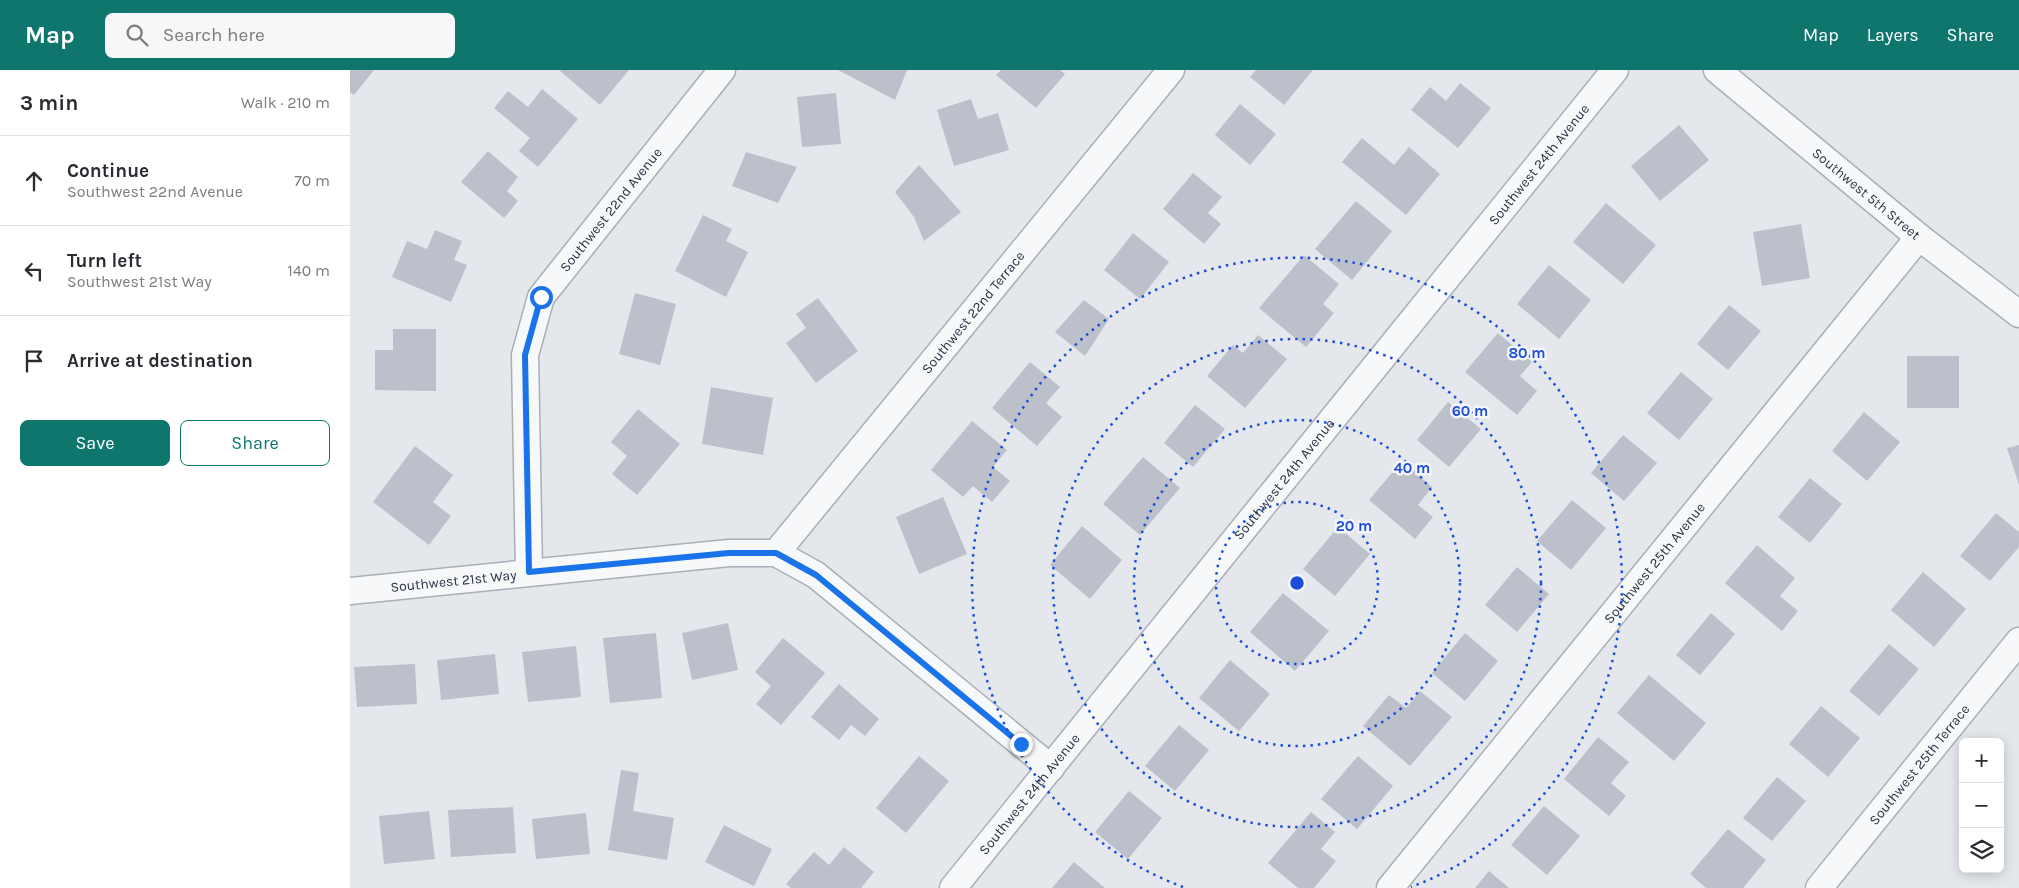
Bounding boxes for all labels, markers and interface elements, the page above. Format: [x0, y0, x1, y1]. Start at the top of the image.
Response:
search box [105, 13, 455, 58]
text: Map [25, 21, 75, 49]
icon: search [123, 21, 151, 49]
text: Search here [163, 24, 265, 46]
text: Map [1803, 24, 1839, 46]
text: Layers [1867, 24, 1919, 46]
text: Share [1947, 24, 1994, 46]
text: 3 min [20, 91, 78, 115]
text: Walk · 210 m [241, 93, 330, 112]
street label: Southwest 24th Avenue [1485, 101, 1593, 229]
street label: Southwest 22nd Avenue [556, 144, 666, 275]
street label: Southwest 5th Street [1809, 144, 1924, 244]
text: Continue [67, 160, 149, 182]
icon: ahead [20, 167, 48, 195]
text: 70 m [294, 171, 330, 190]
text: Southwest 22nd Avenue [67, 182, 243, 201]
street label: Southwest 22nd Terrace [918, 248, 1028, 377]
text: Turn left [67, 250, 142, 272]
icon: left [20, 257, 48, 285]
text: 140 m [288, 261, 330, 280]
text: Southwest 21st Way [67, 272, 212, 291]
route start [530, 286, 553, 309]
text: 80 m [1508, 344, 1546, 362]
icon: arrive [20, 347, 48, 375]
text: Arrive at destination [67, 350, 253, 372]
text: 60 m [1452, 402, 1488, 420]
street label: Southwest 24th Avenue [1230, 415, 1338, 543]
button: Save [20, 420, 170, 466]
button: Share [180, 420, 330, 466]
text: 40 m [1394, 459, 1430, 477]
street label: Southwest 25th Avenue [1600, 499, 1709, 627]
text: 20 m [1336, 517, 1372, 535]
street label: Southwest 21st Way [390, 566, 518, 596]
centre of rings [1288, 574, 1306, 592]
street label: Southwest 25th Terrace [1866, 701, 1973, 828]
street label: Southwest 24th Avenue [975, 730, 1084, 858]
route end [1010, 733, 1033, 756]
map controls [1959, 738, 2004, 873]
button: + [1959, 738, 2004, 783]
button: − [1959, 783, 2004, 828]
button: layers [1959, 828, 2004, 873]

